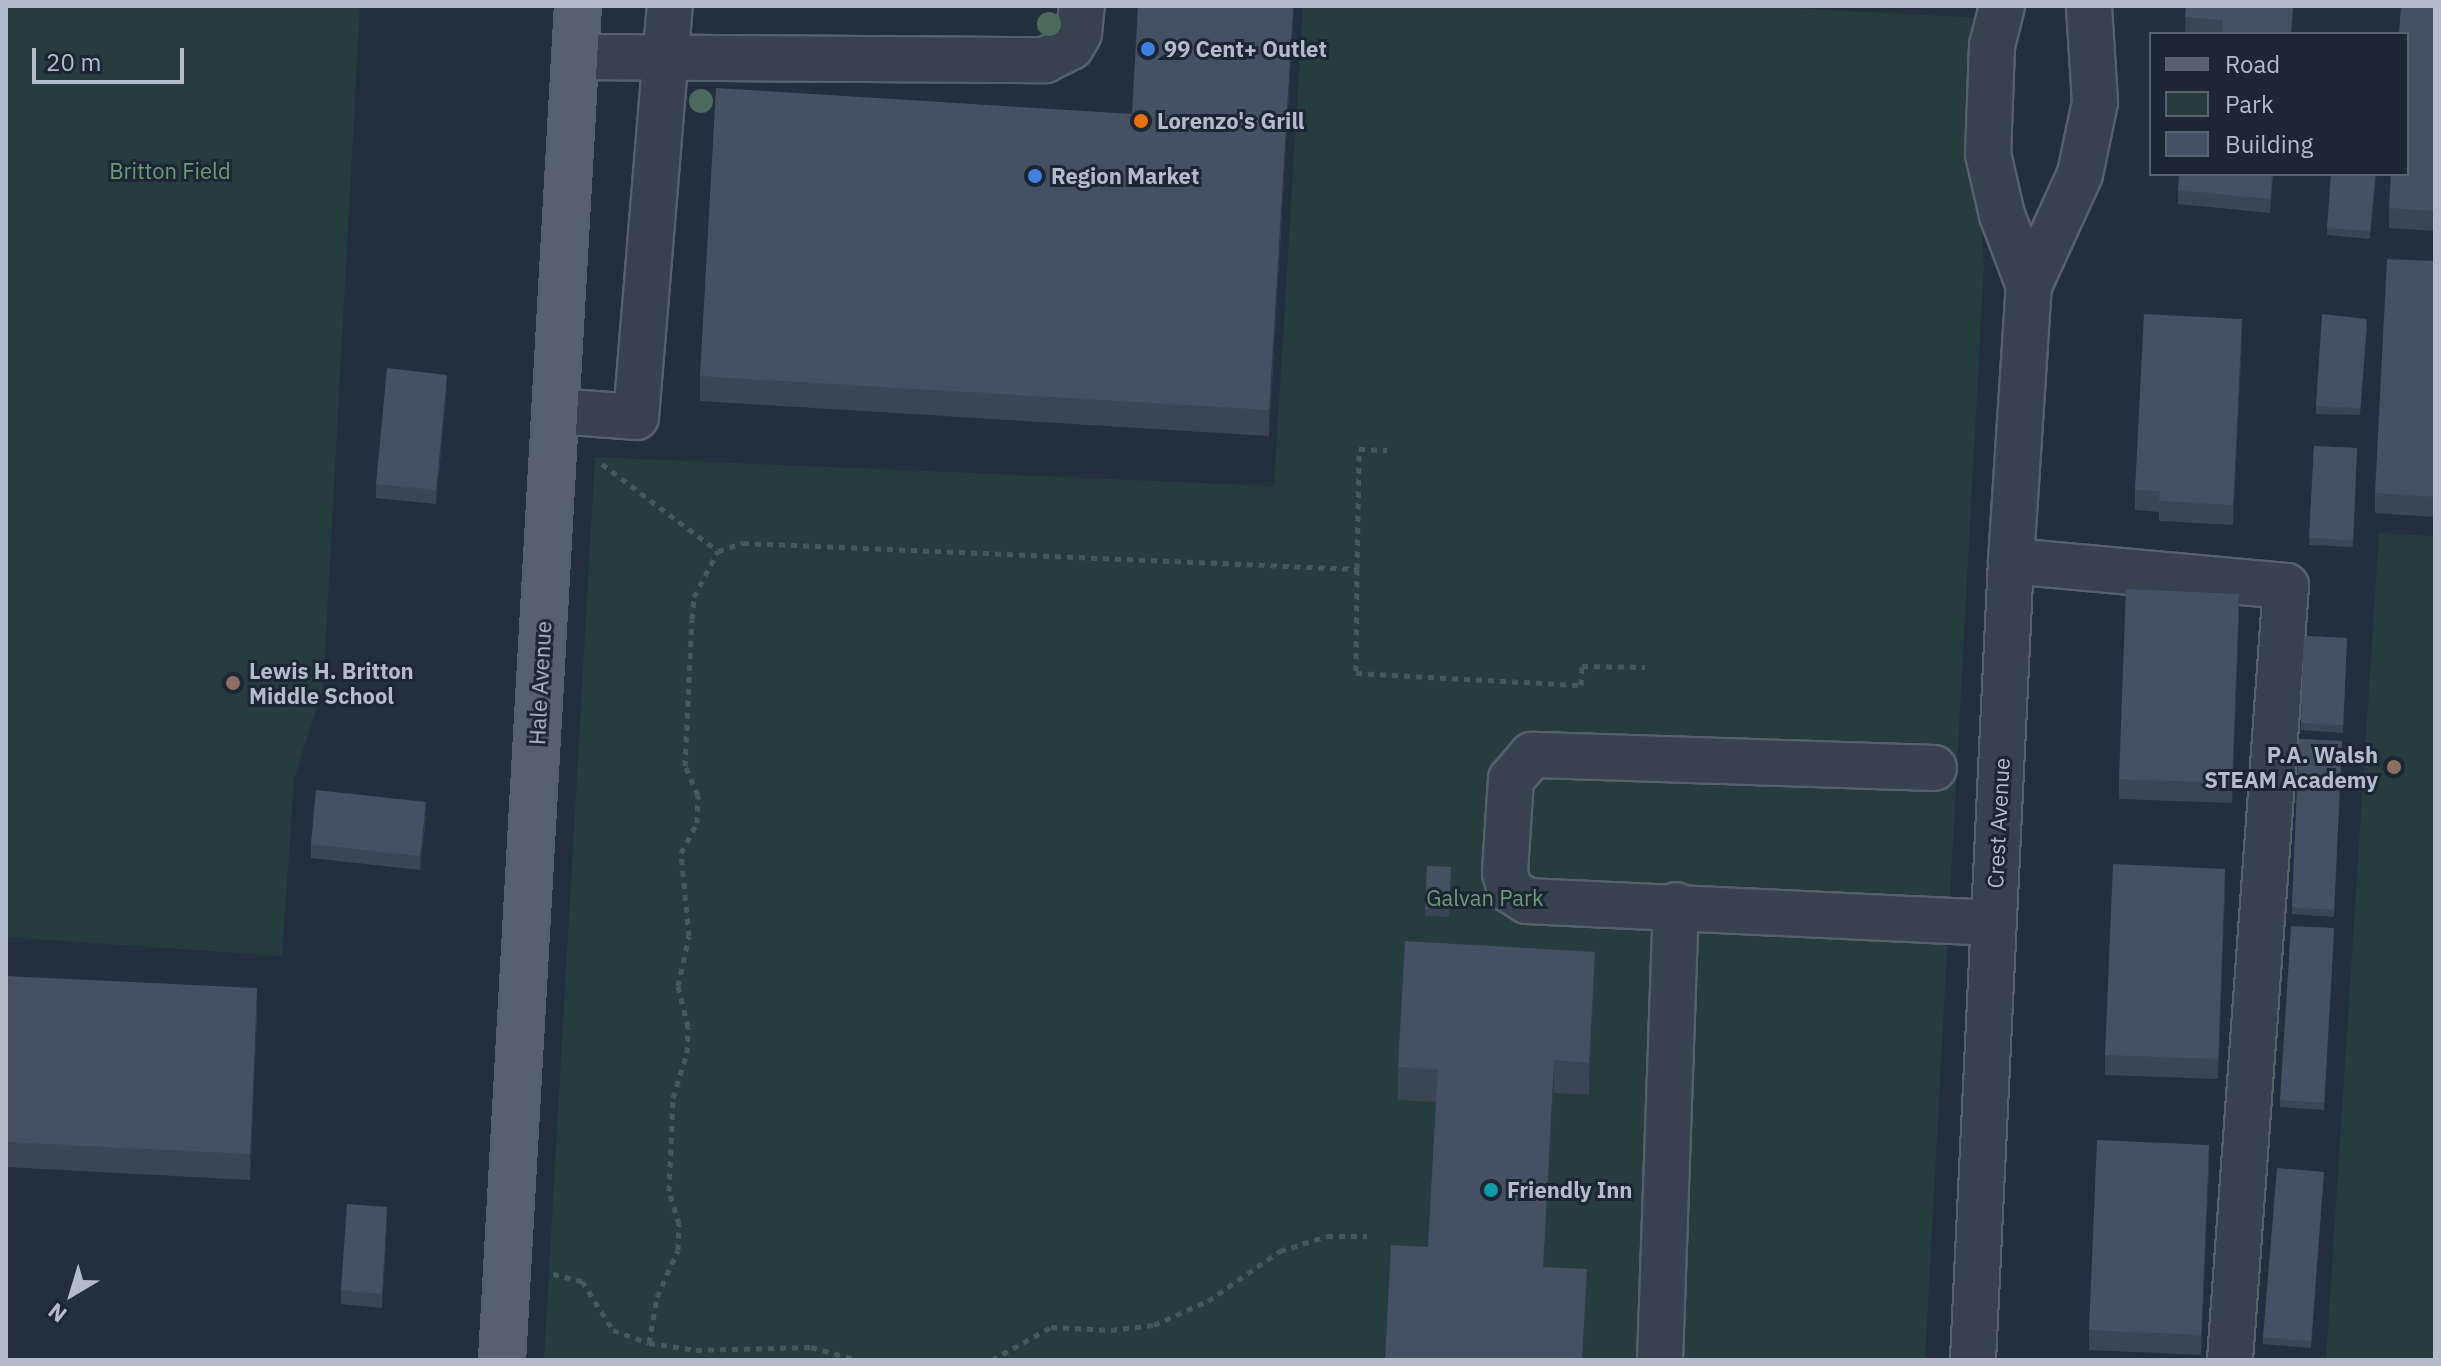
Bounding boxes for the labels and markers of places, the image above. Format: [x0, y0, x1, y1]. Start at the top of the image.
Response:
place label: 99 Cent+ Outlet [1164, 36, 1327, 62]
marker: 99 Cent+ Outlet [1139, 40, 1157, 58]
place label: Lorenzo's Grill [1157, 108, 1305, 134]
marker: Lorenzo's Grill [1132, 112, 1150, 130]
place label: Region Market [1051, 163, 1199, 189]
marker: Region Market [1026, 167, 1044, 185]
place label: Lewis H. Britton Middle School [249, 657, 414, 708]
marker: Lewis H. Britton Middle School [224, 674, 242, 692]
place label: P.A. Walsh STEAM Academy [2204, 741, 2378, 792]
marker: P.A. Walsh STEAM Academy [2385, 758, 2403, 776]
place label: Friendly Inn [1507, 1177, 1632, 1203]
marker: Friendly Inn [1482, 1181, 1500, 1199]

